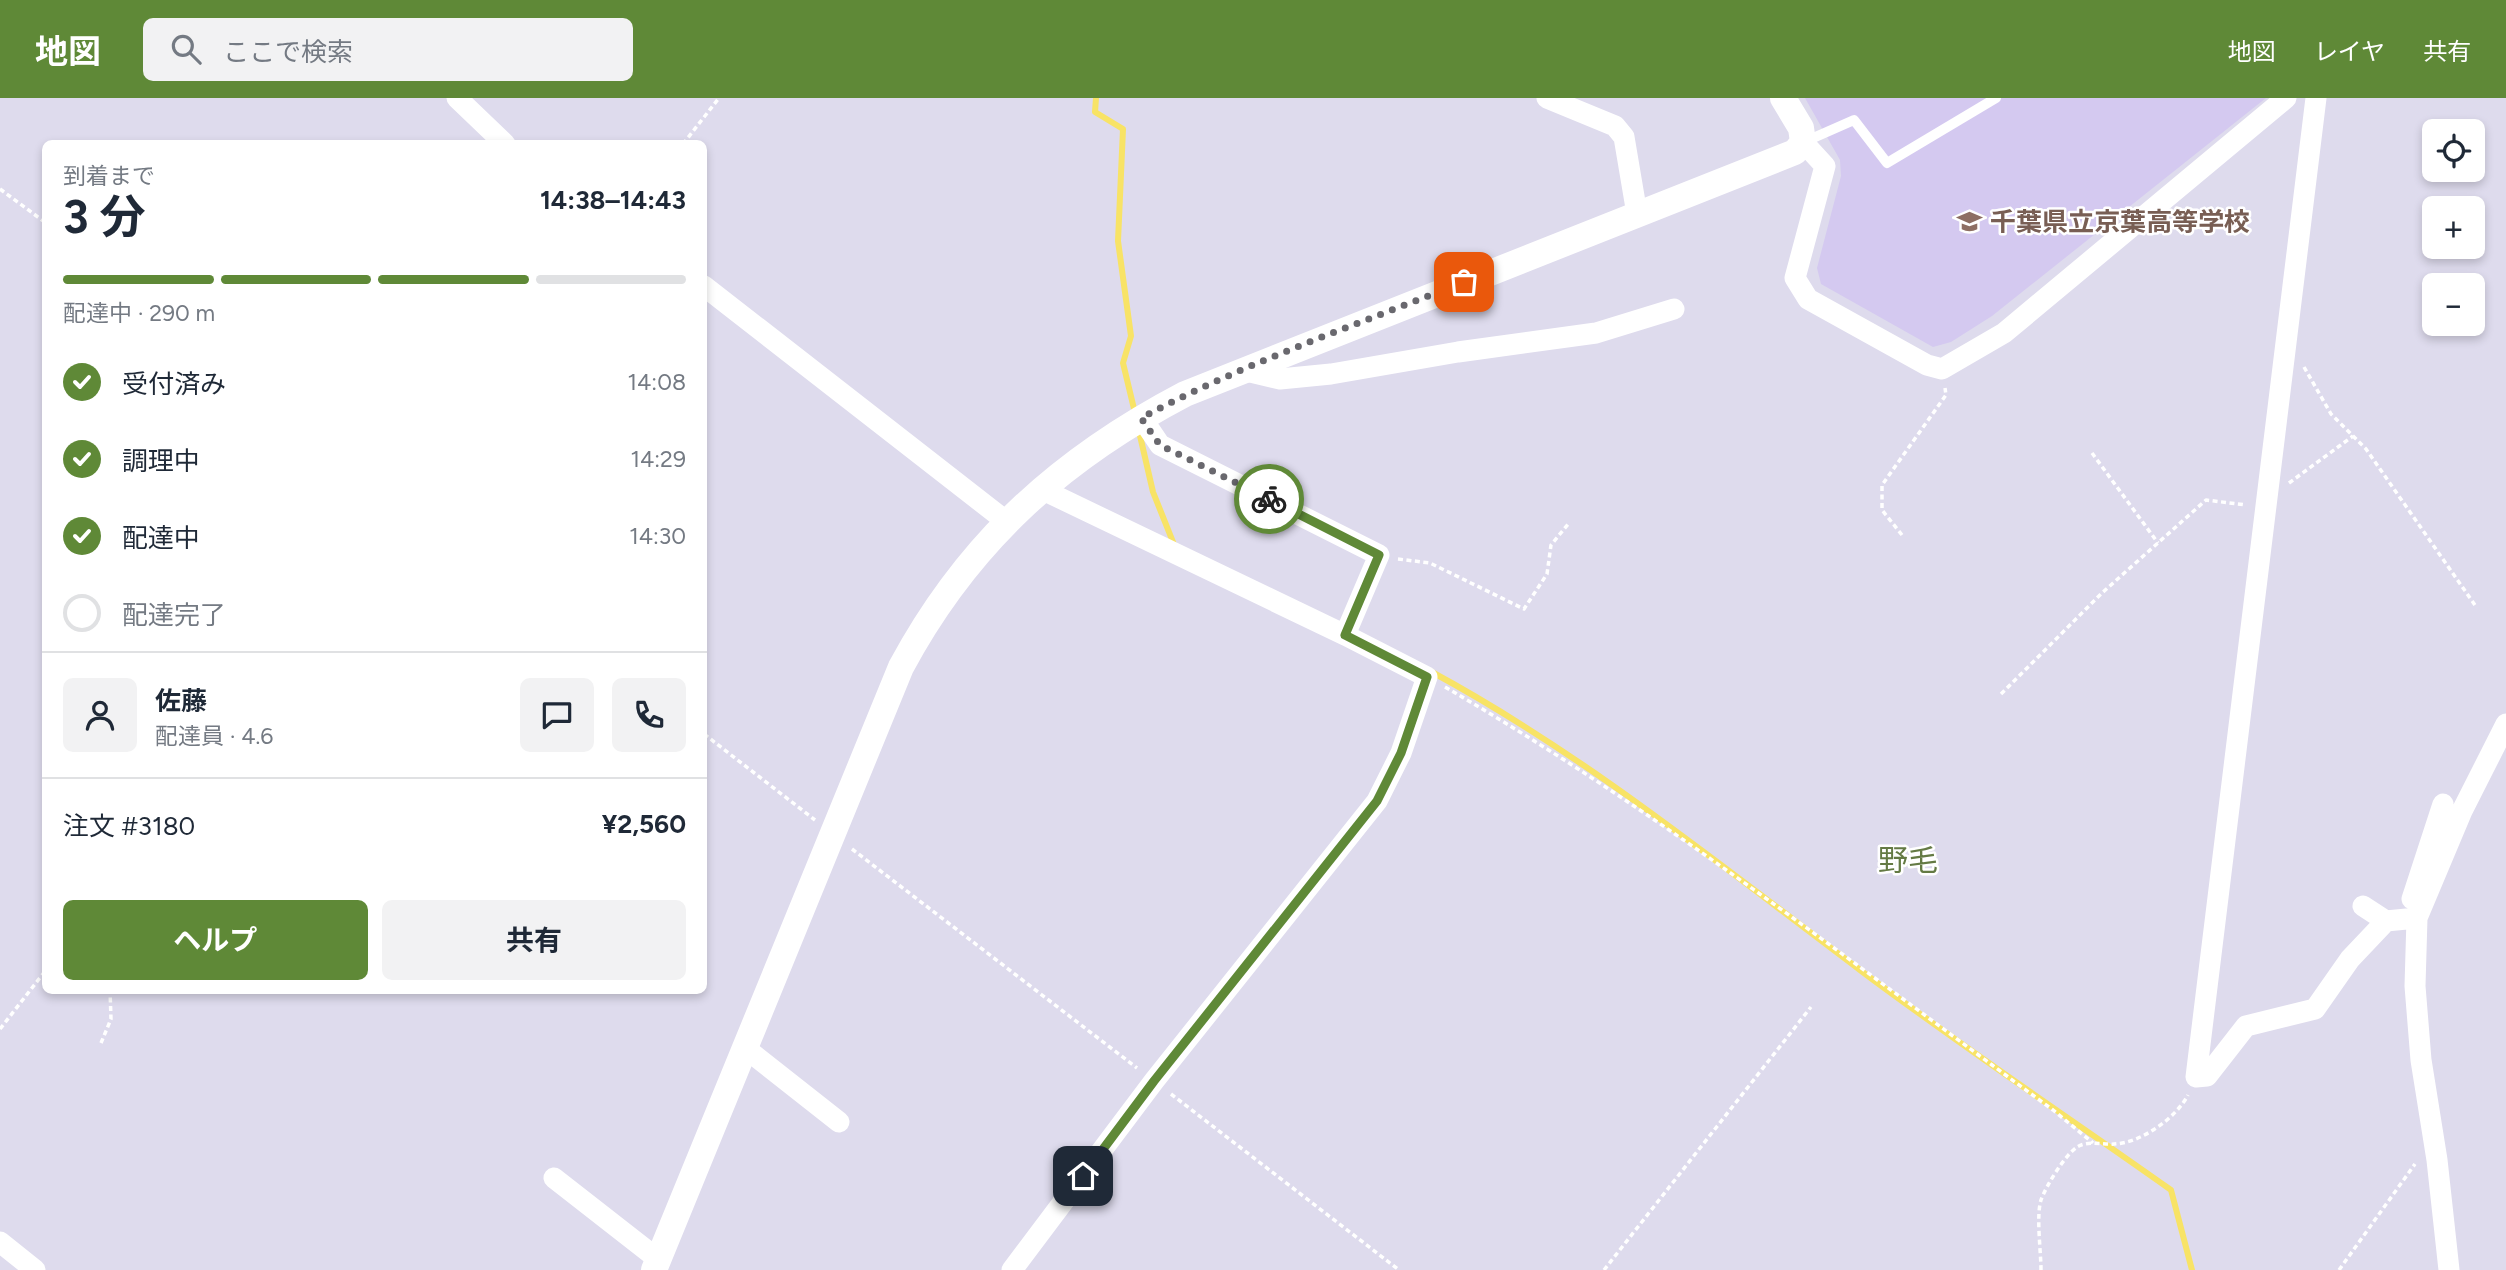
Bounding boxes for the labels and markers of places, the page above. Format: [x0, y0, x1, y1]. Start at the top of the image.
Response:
place label: 千葉県立京葉高等学校 [1990, 206, 2250, 238]
school or university icon: 千葉県立京葉高等学校 [1956, 208, 1984, 236]
pin [1434, 252, 1494, 312]
pin [1053, 1146, 1113, 1206]

